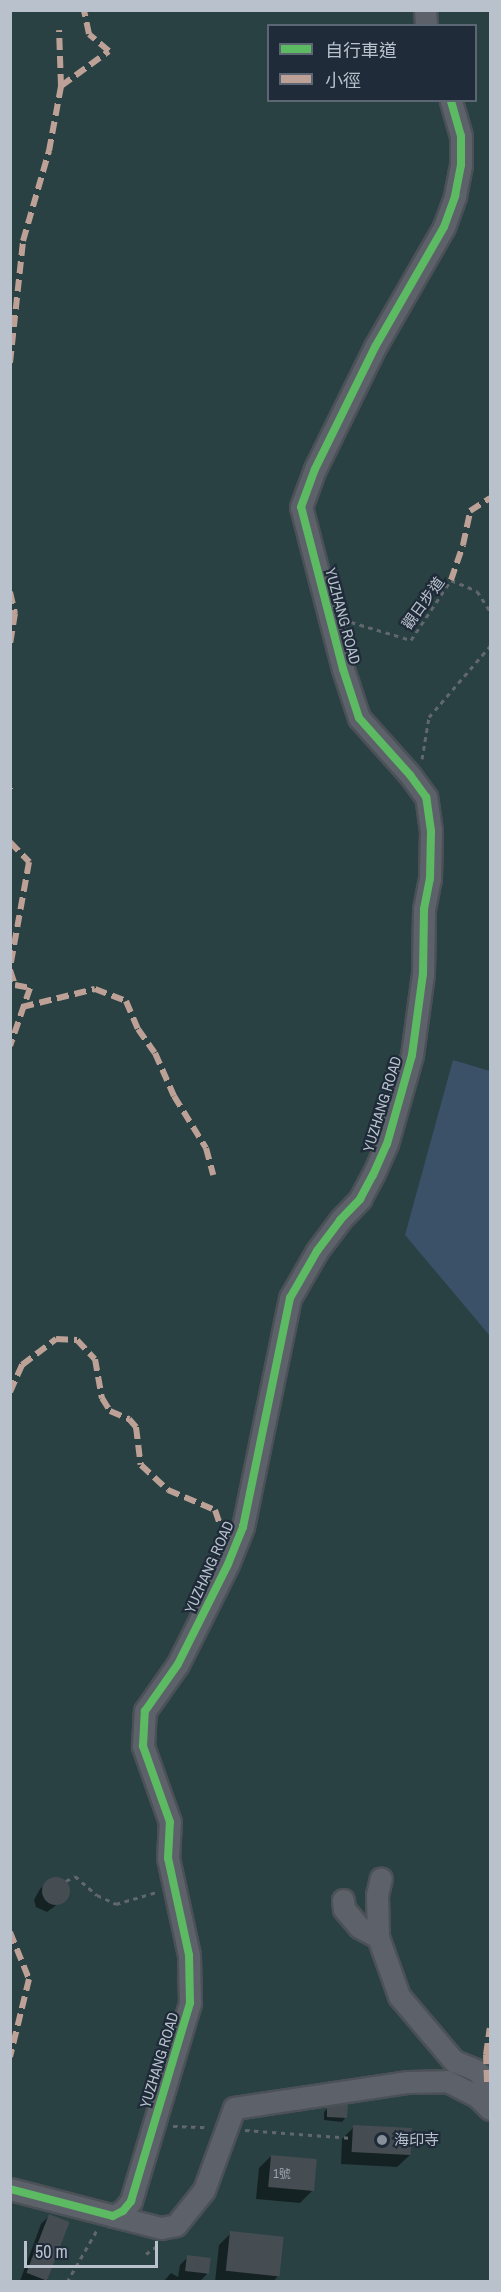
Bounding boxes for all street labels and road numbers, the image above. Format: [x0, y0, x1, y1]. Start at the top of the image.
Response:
street label: YUZHANG ROAD [321, 566, 365, 666]
street label: 觀日步道 [398, 573, 448, 633]
street label: YUZHANG ROAD [359, 1054, 405, 1154]
street label: YUZHANG ROAD [181, 1518, 237, 1616]
street label: YUZHANG ROAD [136, 2010, 182, 2110]

